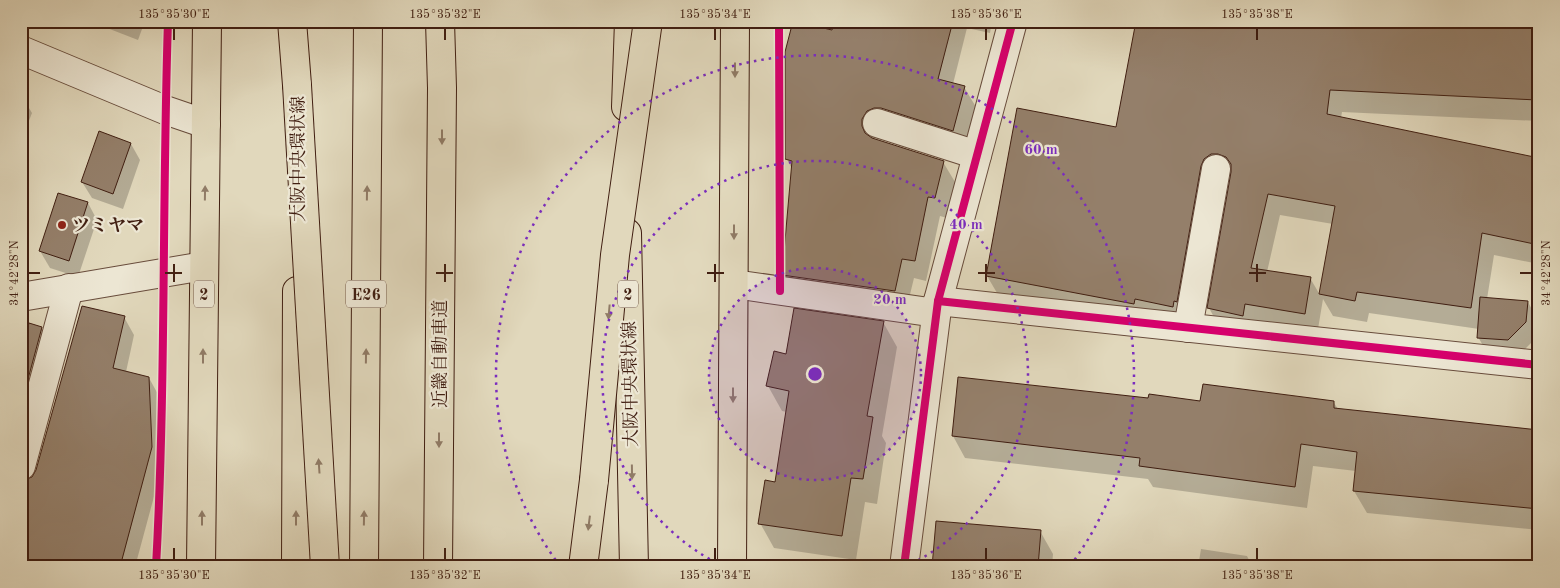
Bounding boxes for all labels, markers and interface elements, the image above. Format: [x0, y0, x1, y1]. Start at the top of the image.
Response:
text: 135°35'30"E [138, 8, 210, 21]
text: 135°35'32"E [409, 8, 481, 21]
text: 135°35'34"E [679, 8, 751, 21]
text: 135°35'36"E [950, 8, 1022, 21]
text: 135°35'38"E [1221, 8, 1293, 21]
one-way arrow [731, 62, 739, 78]
street label: 大阪中央環状線 [288, 96, 308, 222]
one-way arrow [438, 129, 446, 145]
text: 60 m [1024, 143, 1058, 158]
one-way arrow [201, 185, 209, 201]
one-way arrow [363, 185, 371, 201]
place label: ツミヤマ [72, 217, 144, 235]
text: 40 m [949, 218, 983, 233]
marker: ツミヤマ [56, 219, 68, 231]
one-way arrow [730, 225, 738, 241]
text: 34°42'28"N [9, 240, 21, 306]
text: 34°42'28"N [1541, 240, 1553, 306]
road number: 2 [194, 280, 214, 308]
road number: E26 [346, 280, 386, 308]
road number: 2 [618, 280, 638, 308]
text: 20 m [873, 293, 907, 308]
street label: 近畿自動車道 [430, 300, 450, 408]
one-way arrow [605, 305, 613, 321]
street label: 大阪中央環状線 [619, 321, 641, 447]
one-way arrow [199, 347, 207, 363]
one-way arrow [362, 347, 370, 363]
centre of rings [806, 365, 824, 383]
one-way arrow [729, 387, 737, 403]
one-way arrow [435, 432, 443, 448]
one-way arrow [314, 457, 322, 473]
one-way arrow [628, 465, 636, 481]
one-way arrow [198, 510, 206, 526]
one-way arrow [292, 510, 300, 526]
one-way arrow [360, 510, 368, 526]
one-way arrow [585, 516, 593, 532]
text: 135°35'30"E [138, 569, 210, 582]
text: 135°35'32"E [409, 569, 481, 582]
text: 135°35'34"E [679, 569, 751, 582]
text: 135°35'36"E [950, 569, 1022, 582]
text: 135°35'38"E [1221, 569, 1293, 582]

